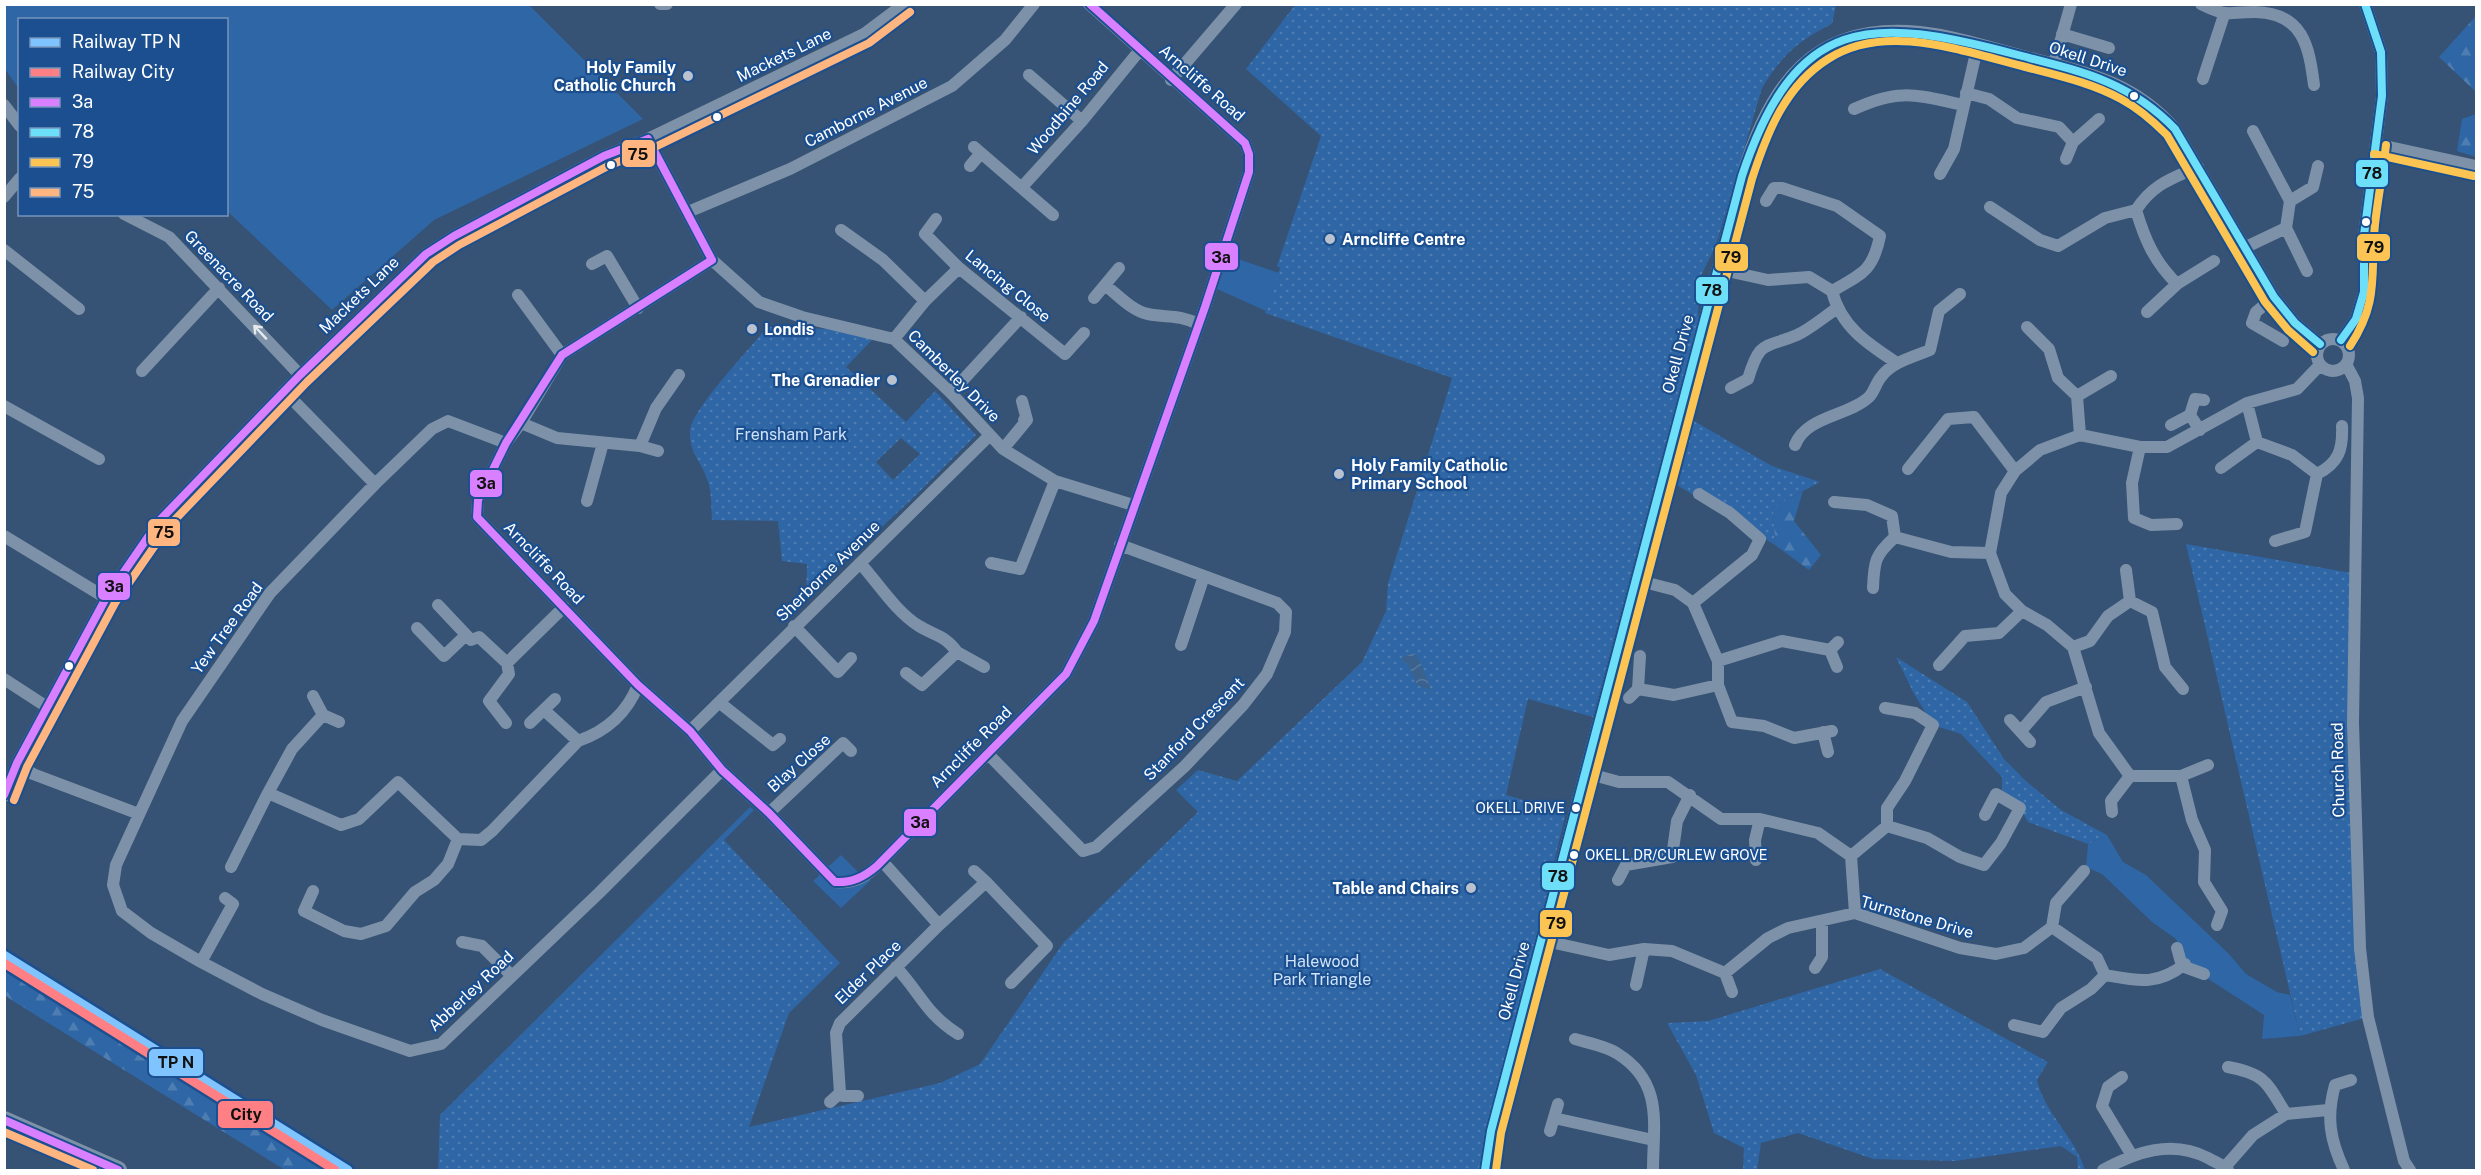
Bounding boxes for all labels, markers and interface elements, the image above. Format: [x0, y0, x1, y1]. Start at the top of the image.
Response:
legend [18, 18, 228, 216]
street label: Mackets Lane [733, 24, 835, 86]
text: Railway TP N [72, 31, 181, 52]
street label: Okell Drive [2047, 37, 2129, 81]
street label: Arncliffe Road [1155, 41, 1249, 125]
place label: Holy Family Catholic Church [554, 58, 676, 95]
street label: Woodbine Road [1023, 58, 1113, 158]
text: Railway City [72, 61, 175, 82]
marker: Holy Family Catholic Church [681, 69, 695, 83]
street label: Camborne Avenue [801, 73, 931, 151]
unlabelled marker [2128, 90, 2140, 102]
text: 3a [72, 91, 93, 112]
unlabelled marker [711, 111, 723, 123]
text: 78 [72, 121, 94, 142]
line badge: 75 [621, 139, 656, 168]
text: 75 [628, 145, 649, 164]
text: 79 [72, 151, 94, 172]
unlabelled marker [605, 159, 617, 171]
line badge: 78 [2355, 159, 2389, 188]
text: 78 [2362, 164, 2383, 183]
text: 75 [72, 181, 94, 202]
unlabelled marker [2360, 216, 2372, 228]
street label: Greenacre Road [181, 226, 277, 326]
place label: Arncliffe Centre [1342, 230, 1466, 249]
marker: Arncliffe Centre [1323, 232, 1337, 246]
line badge: 79 [2356, 233, 2391, 262]
text: 79 [2364, 238, 2384, 257]
line badge: 3a [1204, 242, 1239, 271]
line badge: 79 [1714, 243, 1749, 272]
street label: Lancing Close [961, 246, 1055, 326]
text: 3a [1211, 248, 1231, 267]
text: 79 [1721, 248, 1741, 267]
street label: Mackets Lane [315, 252, 403, 338]
line badge: 78 [1695, 276, 1729, 305]
text: 78 [1702, 281, 1723, 300]
street label: Okell Drive [1658, 312, 1698, 396]
place label: Londis [764, 320, 814, 339]
marker: Londis [745, 322, 759, 336]
one-way arrow [253, 325, 267, 340]
street label: Camberley Drive [904, 326, 1004, 426]
place label: The Grenadier [772, 371, 880, 390]
marker: The Grenadier [885, 373, 899, 387]
park label: Frensham Park [735, 425, 847, 444]
place label: Holy Family Catholic Primary School [1351, 456, 1508, 493]
marker: Holy Family Catholic Primary School [1332, 467, 1346, 481]
line badge: 3a [469, 469, 503, 498]
text: 3a [476, 474, 496, 493]
street label: Sherborne Avenue [772, 517, 884, 625]
line badge: 75 [147, 518, 181, 547]
street label: Arncliffe Road [500, 518, 588, 608]
text: 75 [154, 523, 175, 542]
line badge: 3a [97, 572, 131, 601]
text: 3a [104, 577, 124, 596]
street label: Yew Tree Road [187, 578, 267, 678]
unlabelled marker [63, 660, 75, 672]
street label: Stanford Crescent [1140, 673, 1248, 785]
street label: Arncliffe Road [926, 702, 1016, 792]
street label: Church Road [2328, 722, 2348, 818]
street label: Blay Close [764, 730, 834, 796]
place label: OKELL DRIVE [1476, 800, 1565, 816]
marker: OKELL DRIVE [1570, 802, 1582, 814]
line badge: 3a [903, 808, 937, 837]
text: 3a [910, 813, 930, 832]
place label: OKELL DR/CURLEW GROVE [1585, 847, 1768, 863]
marker: OKELL DR/CURLEW GROVE [1568, 849, 1580, 861]
line badge: 78 [1541, 862, 1575, 891]
text: 78 [1548, 867, 1569, 886]
place label: Table and Chairs [1333, 879, 1459, 898]
marker: Table and Chairs [1464, 881, 1478, 895]
street label: Turnstone Drive [1858, 892, 1976, 942]
line badge: 79 [1539, 909, 1573, 938]
text: 79 [1546, 914, 1566, 933]
street label: Elder Place [831, 936, 905, 1008]
street label: Okell Drive [1494, 939, 1534, 1023]
street label: Abberley Road [424, 947, 518, 1035]
park label: Halewood Park Triangle [1273, 952, 1371, 989]
line badge: TP N [148, 1048, 204, 1077]
text: TP N [158, 1053, 194, 1072]
line badge: City [217, 1100, 274, 1129]
text: City [230, 1105, 262, 1124]

